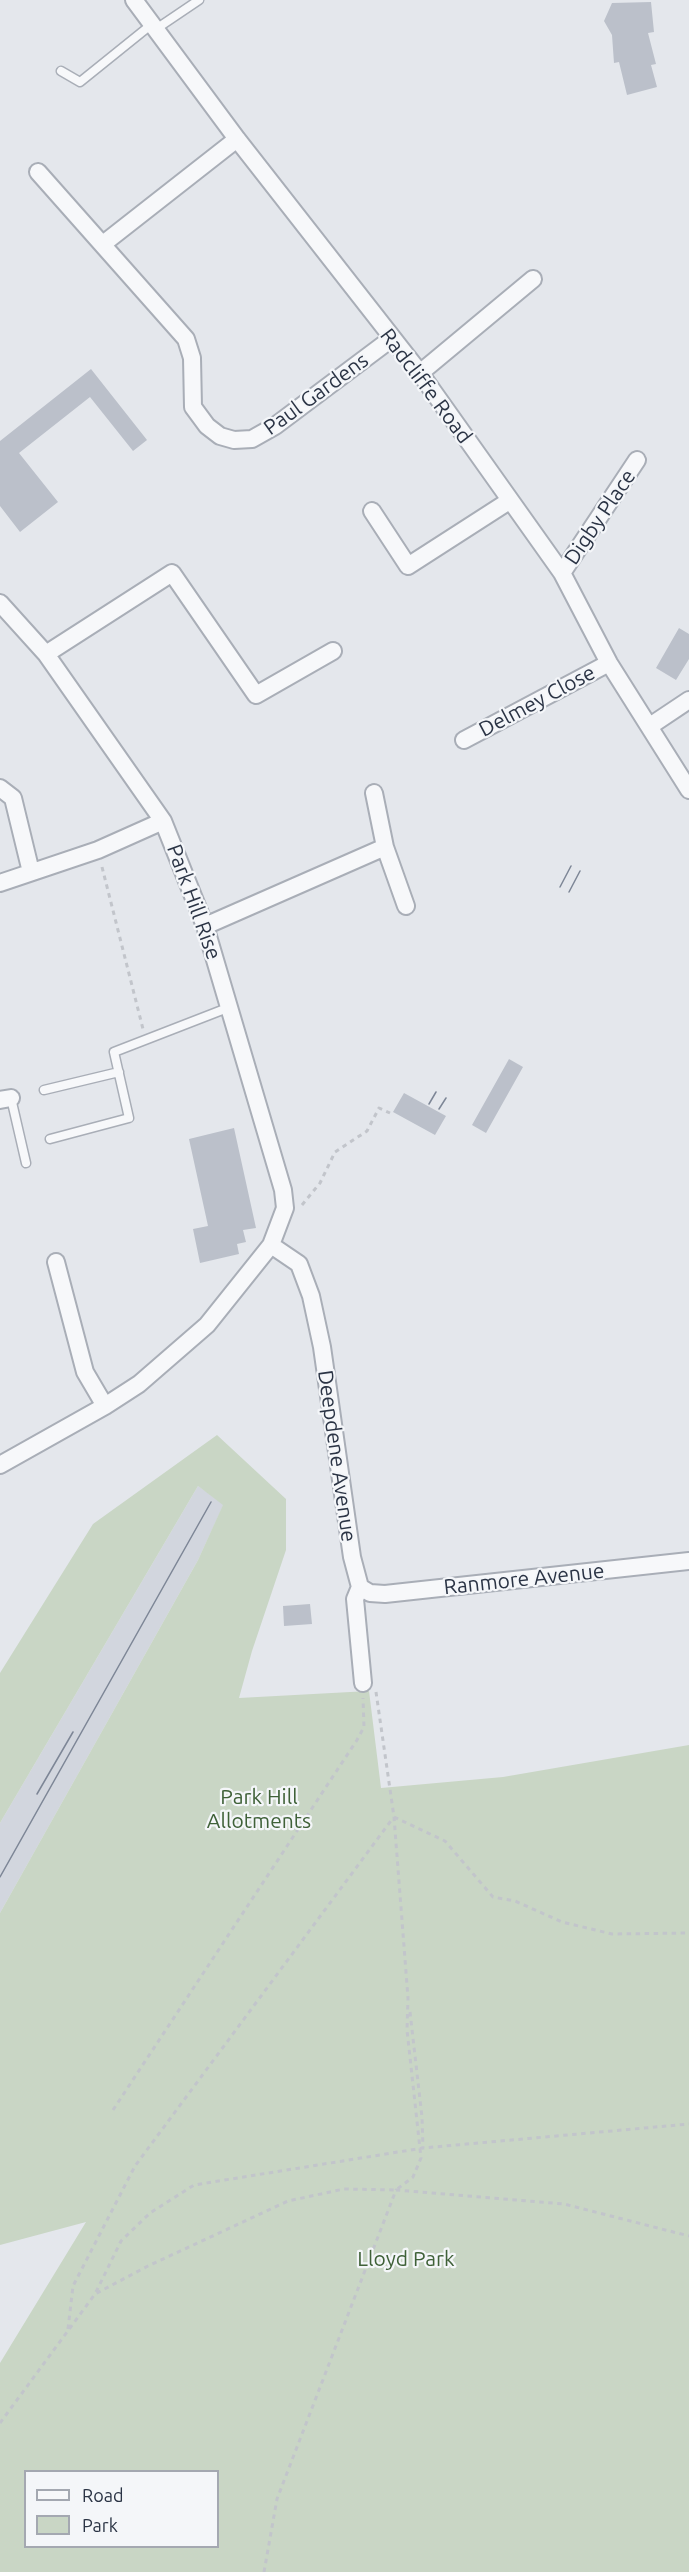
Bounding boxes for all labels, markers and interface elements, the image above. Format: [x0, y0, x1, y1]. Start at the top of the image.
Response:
street label: Radcliffe Road [375, 324, 477, 448]
street label: Paul Gardens [259, 348, 373, 440]
street label: Digby Place [559, 465, 641, 569]
street label: Delmey Close [475, 660, 599, 742]
street label: Park Hill Rise [161, 841, 227, 963]
street label: Deepdene Avenue [312, 1368, 362, 1544]
street label: Ranmore Avenue [442, 1558, 606, 1600]
park label: Park Hill Allotments [207, 1784, 311, 1834]
park label: Lloyd Park [357, 2246, 455, 2272]
legend [24, 2470, 219, 2548]
text: Road [82, 2485, 124, 2505]
text: Park [82, 2515, 118, 2535]

